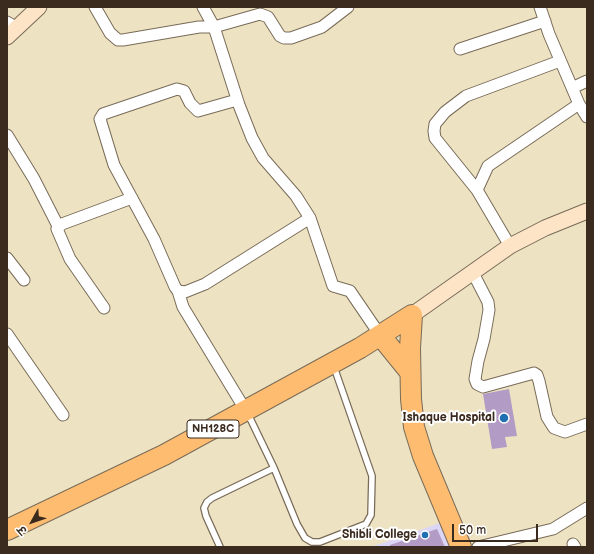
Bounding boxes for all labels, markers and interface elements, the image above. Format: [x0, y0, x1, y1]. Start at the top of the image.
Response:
place label: Ishaque Hospital [403, 411, 495, 425]
marker: Ishaque Hospital [498, 412, 510, 424]
road number: NH128C [187, 420, 239, 438]
north arrow [12, 502, 52, 542]
scale bar [454, 516, 540, 542]
text: उ [15, 523, 30, 537]
text: 50 m [459, 523, 486, 538]
place label: Shibli College [342, 528, 417, 542]
marker: Shibli College [420, 530, 430, 540]

